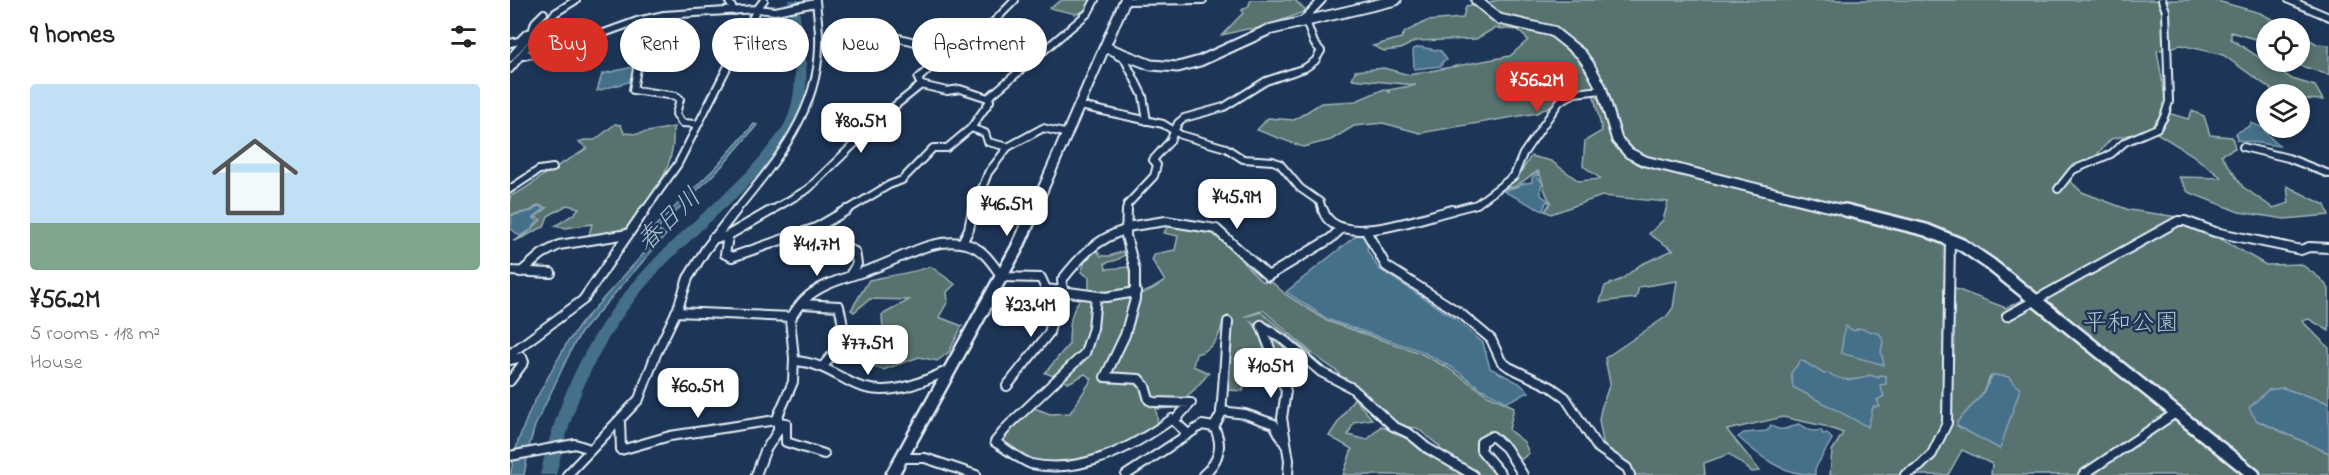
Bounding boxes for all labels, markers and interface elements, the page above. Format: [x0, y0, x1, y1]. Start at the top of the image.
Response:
text: 9 homes [30, 17, 115, 55]
chip: Buy [528, 18, 608, 72]
chip: Rent [620, 18, 700, 72]
chip: Filters [712, 18, 809, 72]
chip: New [821, 18, 900, 72]
chip: Apartment [912, 18, 1047, 72]
map controls [2256, 18, 2310, 138]
button: locate [2256, 18, 2310, 72]
icon: filters [447, 20, 480, 53]
pin: ¥56.2M [1488, 62, 1586, 113]
text: ¥56.2M [1510, 67, 1564, 96]
button: layers [2256, 84, 2310, 138]
pin: ¥80.5M [812, 103, 910, 154]
text: ¥80.5M [835, 108, 887, 137]
icon: home [201, 123, 309, 231]
pin: ¥45.9M [1188, 179, 1286, 230]
water label: 春日川 [629, 180, 711, 262]
text: ¥45.9M [1212, 184, 1262, 213]
pin: ¥46.5M [958, 186, 1056, 237]
text: ¥46.5M [981, 191, 1033, 220]
pin: ¥41.7M [768, 226, 866, 277]
text: ¥41.7M [794, 231, 840, 260]
text: ¥56.2M [30, 282, 100, 320]
pin: ¥23.4M [982, 287, 1080, 338]
text: ¥23.4M [1006, 292, 1056, 321]
park label: 平和公園 [2083, 307, 2179, 342]
text: 5 rooms · 118 m² [30, 320, 160, 349]
pin: ¥77.5M [819, 325, 917, 376]
text: ¥77.5M [842, 330, 894, 359]
pin: ¥105M [1229, 348, 1313, 399]
text: House [30, 349, 83, 378]
text: ¥105M [1248, 353, 1294, 382]
pin: ¥60.5M [649, 368, 747, 419]
text: ¥60.5M [672, 373, 724, 402]

